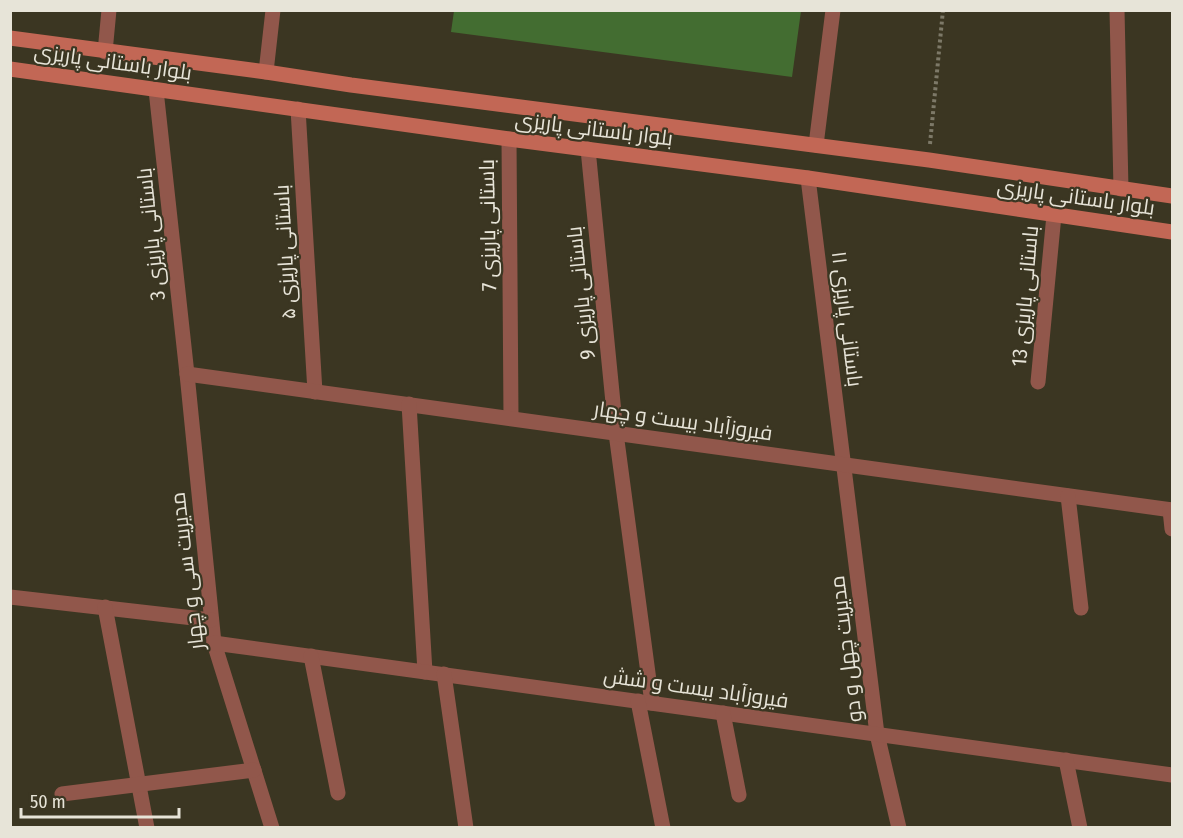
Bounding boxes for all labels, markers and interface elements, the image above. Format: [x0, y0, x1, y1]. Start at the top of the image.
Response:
street label: بلوار باستانی پاریزی [32, 38, 194, 87]
street label: بلوار باستانی پاریزی [513, 106, 674, 153]
street label: باستانی پاریزی 7 [474, 159, 503, 291]
street label: باستانی پاریزی 3 [131, 166, 172, 302]
street label: بلوار باستانی پاریزی [995, 173, 1157, 222]
street label: باستانی پاریزی ۵ [268, 184, 303, 320]
street label: باستانی پاریزی 13 [1006, 224, 1045, 368]
street label: باستانی پاریزی 9 [561, 225, 602, 361]
street label: باستانی پاریزی ۱۱ [825, 250, 868, 389]
street label: فیروزآباد بیست و چهار [591, 395, 774, 447]
street label: مدیریت سی و چهار [164, 490, 211, 652]
street label: مدیریت چهل و دو [824, 574, 869, 724]
street label: فیروزآباد بیست و شش [602, 662, 790, 714]
scale bar [21, 781, 178, 819]
text: 50 m [30, 791, 66, 813]

